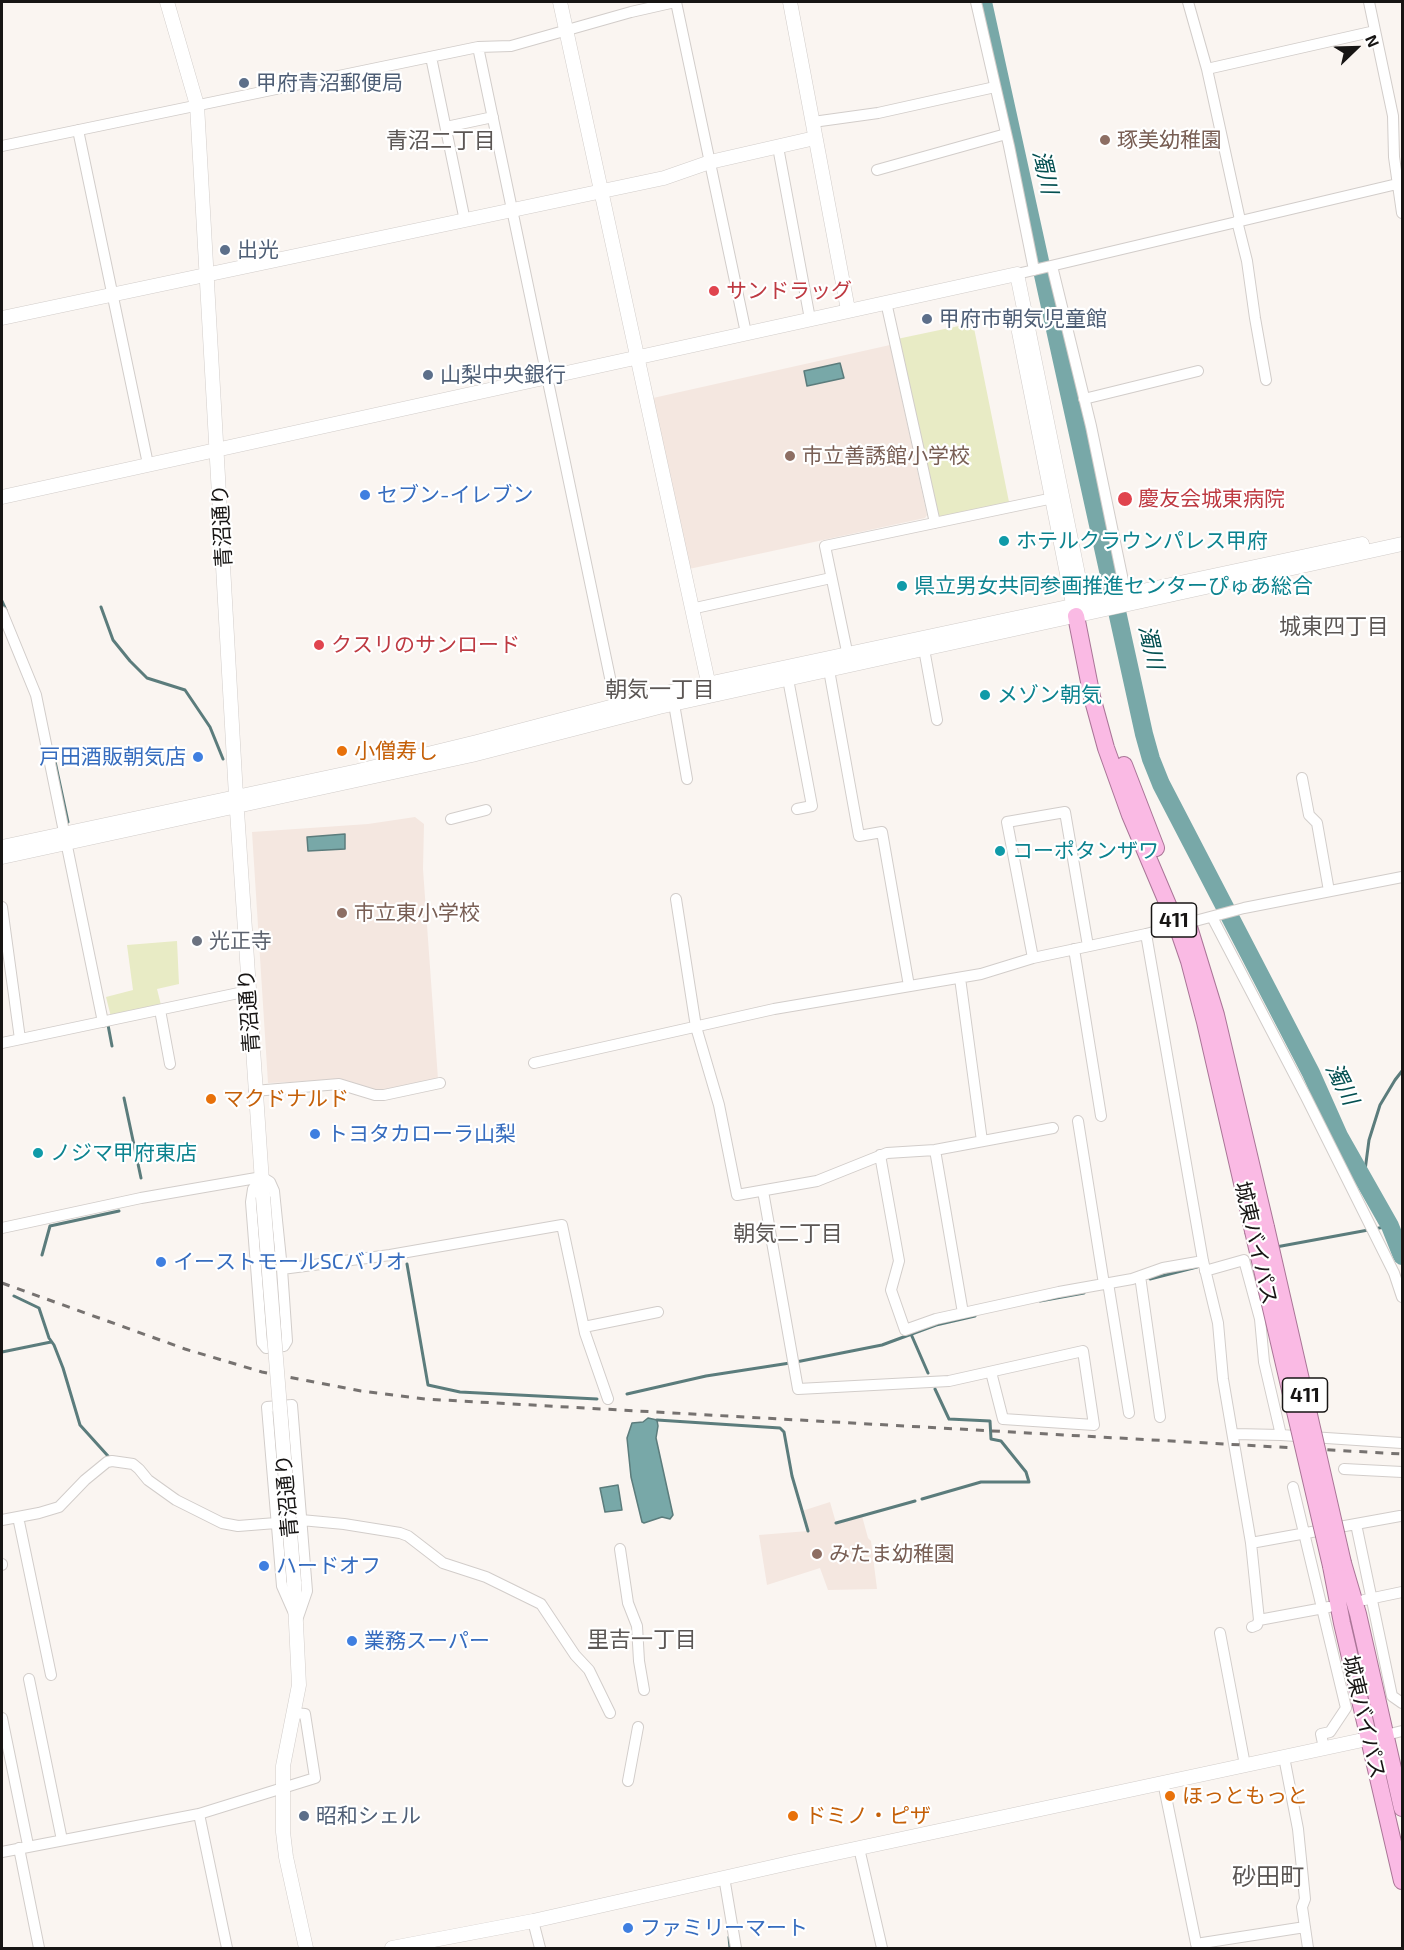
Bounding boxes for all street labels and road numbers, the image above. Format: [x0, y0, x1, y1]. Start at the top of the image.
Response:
street label: 青沼通り [207, 483, 237, 569]
road number: 411 [1152, 903, 1196, 937]
street label: 青沼通り [234, 968, 264, 1054]
street label: 城東バイパス [1230, 1179, 1282, 1307]
road number: 411 [1282, 1378, 1328, 1412]
street label: 青沼通り [271, 1453, 303, 1539]
street label: 城東バイパス [1338, 1653, 1390, 1781]

